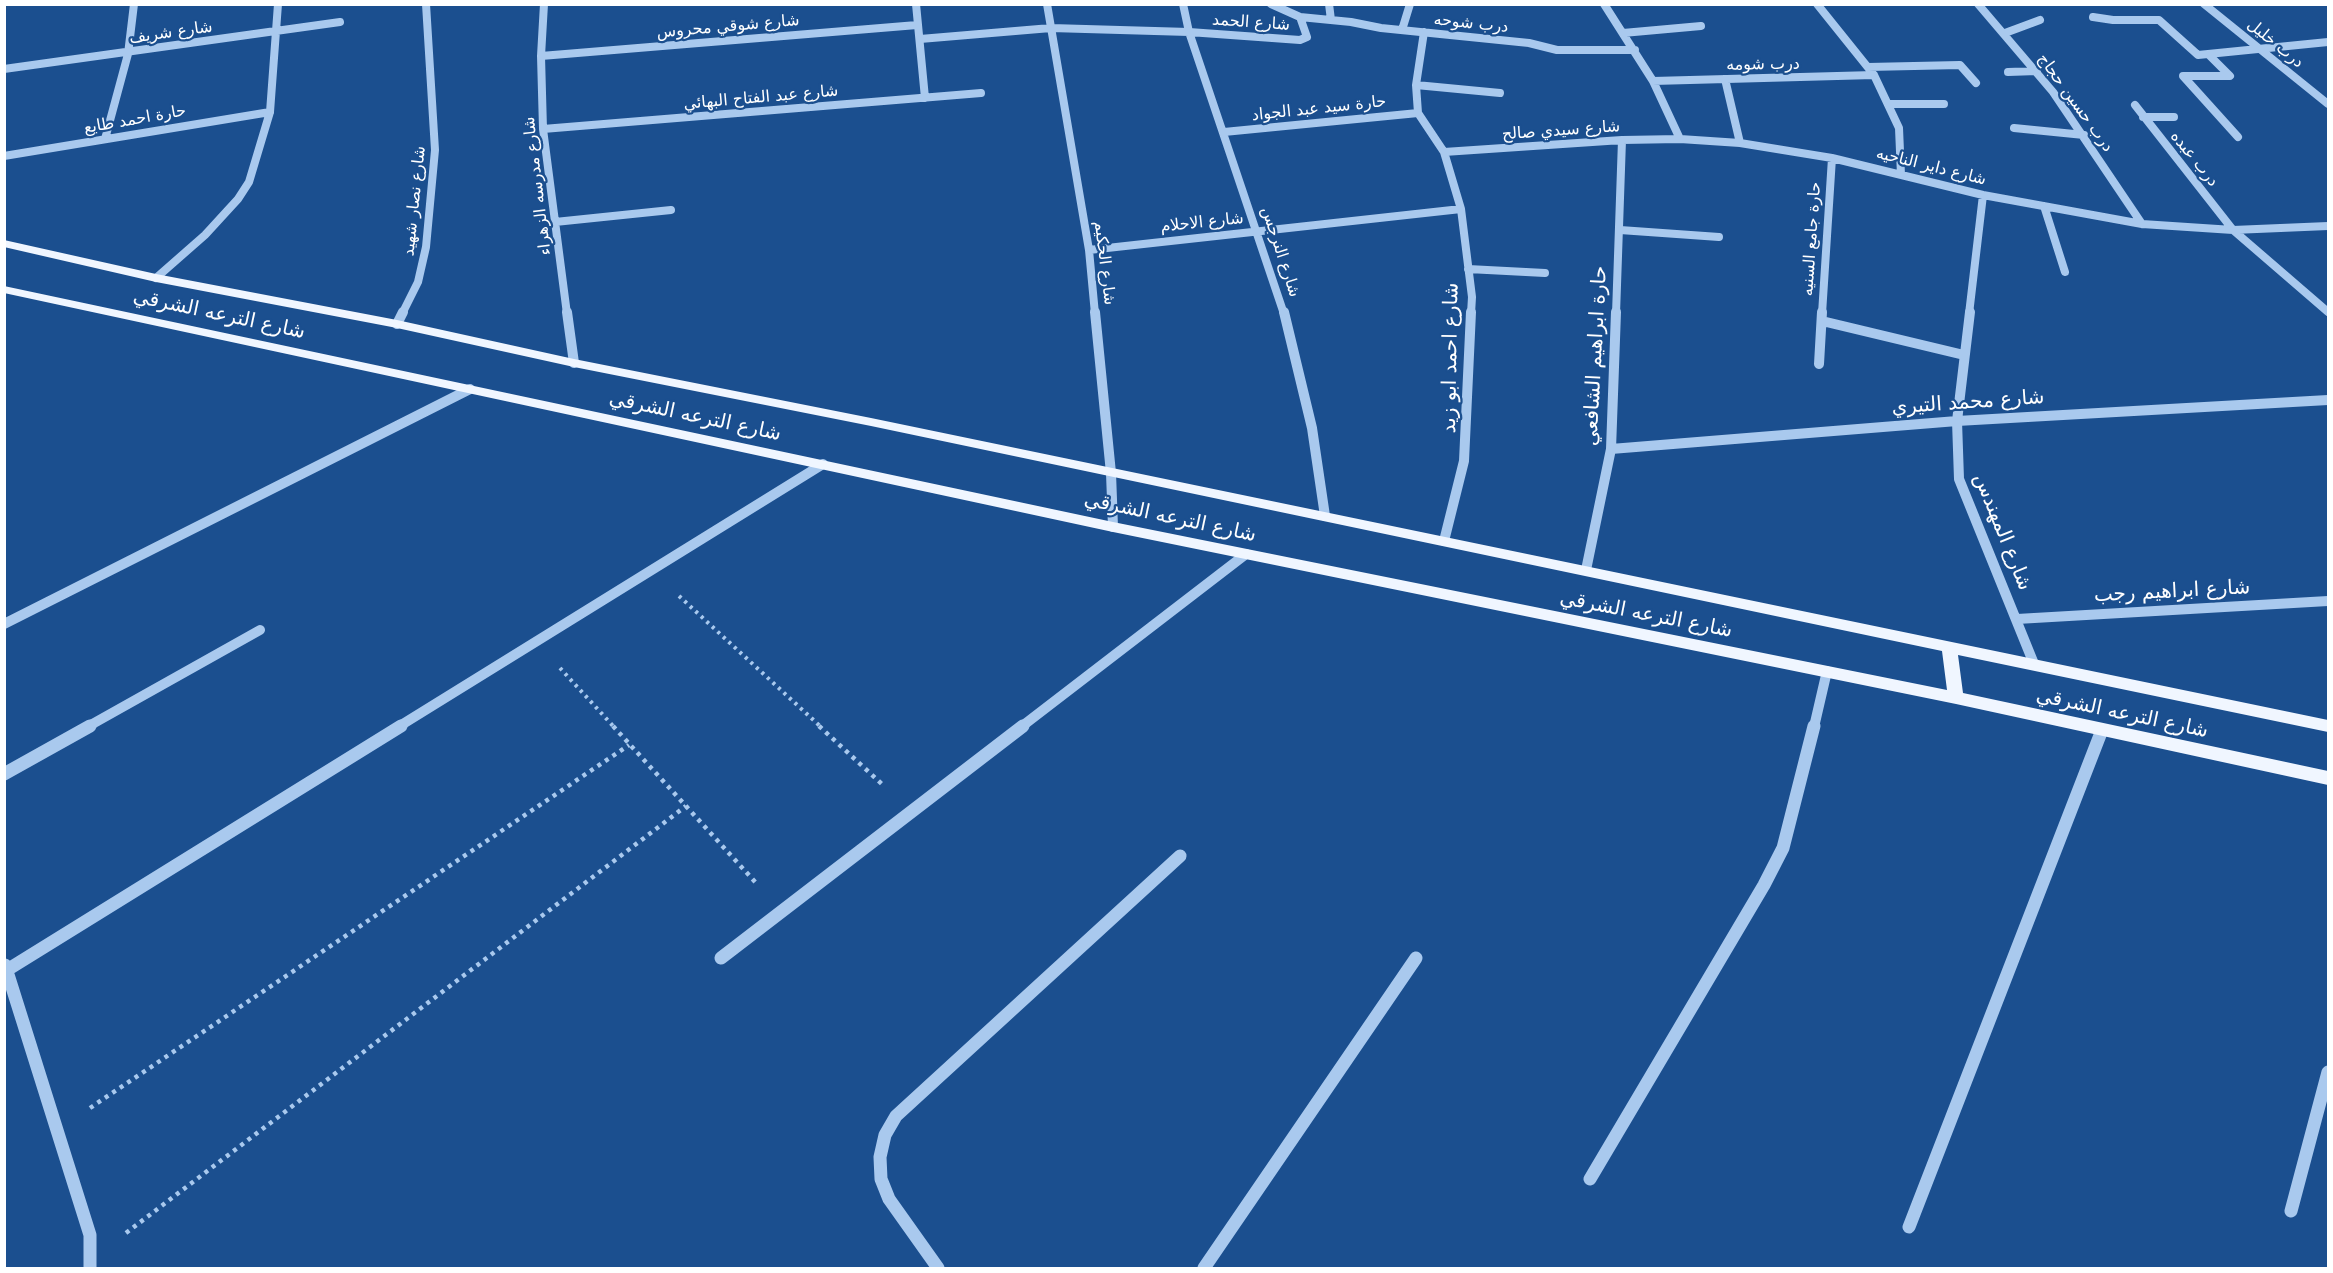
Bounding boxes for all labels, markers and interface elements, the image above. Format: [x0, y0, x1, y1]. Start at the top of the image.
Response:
street label: شارع شوقي محروس [656, 11, 800, 43]
street label: شارع الحمد [1211, 11, 1291, 35]
street label: درب شوحه [1433, 11, 1509, 37]
street label: درب خليل [2243, 15, 2307, 73]
street label: شارع شريف [128, 18, 214, 48]
street label: درب حسين حجاج [2033, 50, 2117, 156]
street label: درب شومه [1726, 55, 1800, 75]
street label: شارع عبد الفتاح البهائي [683, 82, 839, 114]
street label: حارة سيد عبد الجواد [1251, 92, 1387, 126]
street label: حارة احمد طايع [82, 102, 188, 138]
street label: شارع مدرسه الزهراء [520, 115, 556, 257]
street label: شارع سيدي صالح [1501, 117, 1621, 145]
street label: درب عبده [2166, 127, 2222, 191]
street label: شارع داير الناحيه [1874, 144, 1988, 190]
street label: شارع نصار شهيد [400, 145, 430, 257]
street label: حارة جامع السنيه [1798, 181, 1826, 297]
street label: شارع النرجس [1256, 204, 1304, 300]
street label: شارع الاحلام [1159, 209, 1245, 237]
street label: شارع الحكيم [1089, 220, 1119, 306]
street label: حارة ابراهيم الشافعي [1579, 265, 1613, 447]
street label: شارع احمد ابو زيد [1438, 282, 1464, 434]
street label: شارع الترعه الشرقي [131, 285, 307, 345]
street label: شارع محمد التيري [1891, 386, 2045, 420]
street label: شارع الترعه الشرقي [607, 387, 783, 447]
street label: شارع المهندس [1968, 470, 2036, 594]
street label: شارع الترعه الشرقي [1082, 488, 1258, 548]
street label: شارع ابراهيم رجب [2093, 576, 2251, 608]
street label: شارع الترعه الشرقي [1558, 586, 1734, 644]
street label: شارع الترعه الشرقي [2034, 684, 2210, 744]

